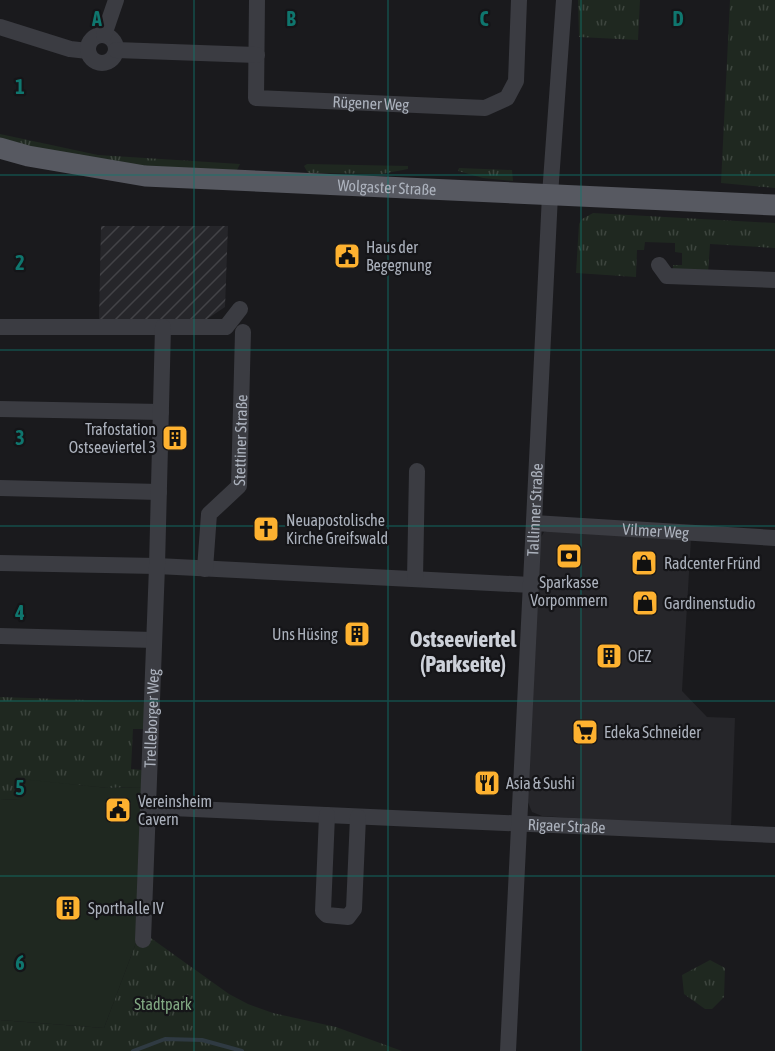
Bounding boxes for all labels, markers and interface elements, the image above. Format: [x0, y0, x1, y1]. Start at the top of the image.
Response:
text: A [91, 7, 102, 30]
text: B [286, 7, 296, 30]
text: C [480, 7, 489, 30]
text: D [672, 7, 684, 30]
text: 1 [15, 75, 25, 98]
street label: Rügener Weg [332, 92, 410, 115]
street label: Wolgaster Straße [337, 176, 437, 198]
place label: Haus der Begegnung [366, 238, 432, 275]
public building icon: Haus der Begegnung [332, 241, 362, 271]
text: 2 [15, 251, 25, 274]
street label: Stettiner Straße [230, 394, 250, 486]
place label: Trafostation Ostseeviertel 3 [69, 420, 156, 456]
building icon: Trafostation Ostseeviertel 3 [160, 423, 190, 453]
text: 3 [15, 426, 25, 449]
street label: Tallinner Straße [523, 463, 546, 557]
place label: Neuapostolische Kirche Greifswald [286, 511, 388, 547]
church icon: Neuapostolische Kirche Greifswald [251, 514, 281, 544]
street label: Vilmer Weg [622, 520, 690, 543]
bank icon: Sparkasse Vorpommern [554, 541, 584, 571]
shop icon: Radcenter Fründ [629, 548, 659, 578]
place label: Radcenter Fründ [664, 554, 761, 572]
place label: Sparkasse Vorpommern [530, 573, 608, 610]
shop icon: Gardinenstudio [630, 588, 660, 618]
place label: Gardinenstudio [664, 594, 755, 612]
text: 4 [14, 601, 25, 624]
building icon: Uns Hüsing [342, 619, 372, 649]
place label: Uns Hüsing [272, 625, 338, 644]
district label: Ostseeviertel (Parkseite) [410, 626, 518, 677]
building icon: OEZ [594, 641, 624, 671]
place label: OEZ [628, 647, 651, 665]
street label: Trelleborger Weg [140, 668, 163, 768]
supermarket icon: Edeka Schneider [570, 717, 600, 747]
place label: Edeka Schneider [604, 723, 701, 741]
restaurant icon: Asia & Sushi [472, 768, 502, 798]
place label: Asia & Sushi [506, 774, 575, 792]
text: 5 [15, 776, 25, 799]
place label: Vereinsheim Cavern [138, 792, 212, 828]
public building icon: Vereinsheim Cavern [103, 795, 133, 825]
street label: Rigaer Straße [527, 815, 606, 836]
building icon: Sporthalle IV [53, 893, 83, 923]
place label: Sporthalle IV [88, 899, 164, 918]
text: 6 [15, 951, 25, 974]
park label: Stadtpark [134, 995, 192, 1014]

